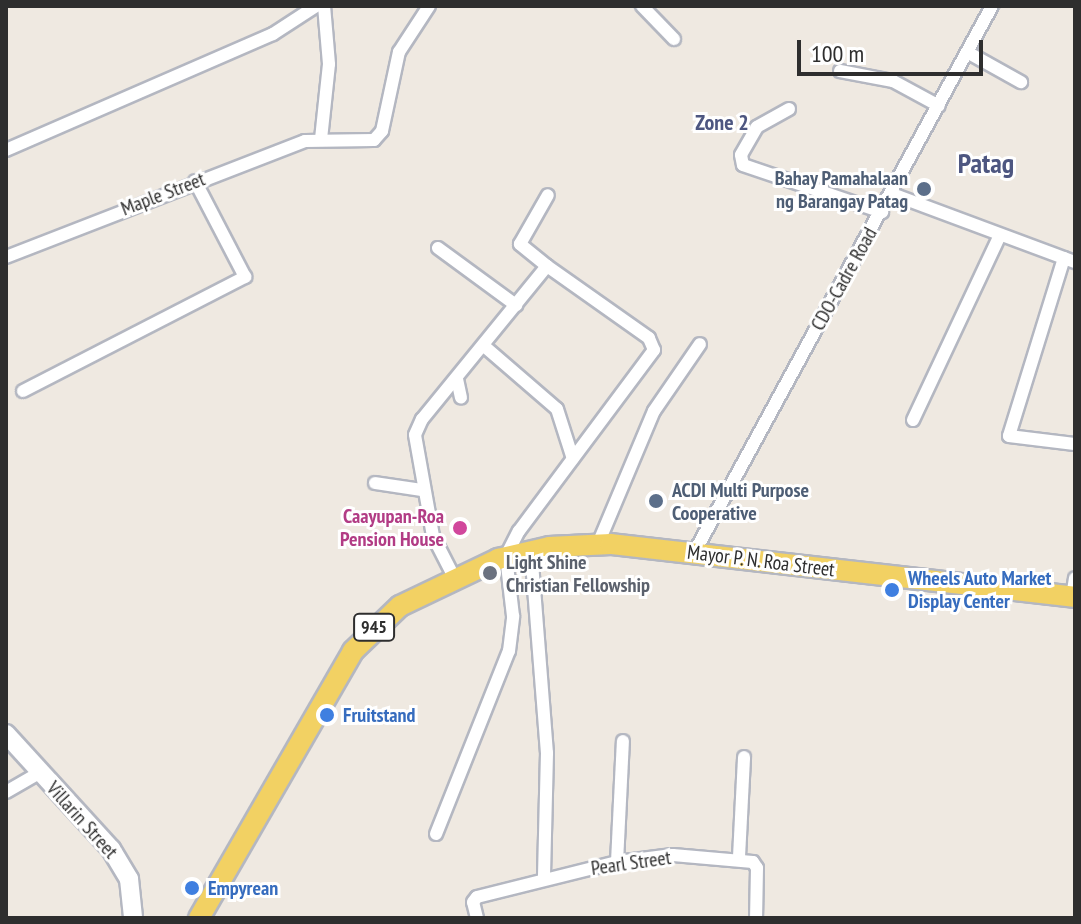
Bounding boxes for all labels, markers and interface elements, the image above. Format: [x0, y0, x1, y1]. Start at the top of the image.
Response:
scale bar [801, 24, 987, 74]
text: 100 m [811, 38, 864, 69]
district label: Zone 2 [695, 110, 749, 136]
district label: Patag [958, 146, 1014, 180]
place label: Bahay Pamahalaan ng Barangay Patag [774, 166, 908, 213]
street label: Maple Street [118, 167, 208, 221]
marker: Bahay Pamahalaan ng Barangay Patag [915, 180, 933, 198]
street label: CDO-Cadre Road [806, 223, 882, 335]
place label: ACDI Multi Purpose Cooperative [672, 478, 809, 525]
marker: ACDI Multi Purpose Cooperative [647, 492, 665, 510]
place label: Caayupan-Roa Pension House [340, 504, 444, 551]
marker: Caayupan-Roa Pension House [451, 519, 469, 537]
street label: Mayor P. N. Roa Street [685, 540, 837, 582]
place label: Light Shine Christian Fellowship [506, 550, 650, 597]
marker: Light Shine Christian Fellowship [481, 564, 499, 582]
place label: Wheels Auto Market Display Center [908, 566, 1052, 613]
marker: Wheels Auto Market Display Center [883, 581, 901, 599]
road number: 945 [352, 613, 396, 641]
place label: Fruitstand [343, 703, 415, 727]
marker: Fruitstand [318, 706, 336, 724]
street label: Villarin Street [41, 777, 123, 863]
street label: Pearl Street [589, 846, 673, 880]
place label: Empyrean [208, 876, 278, 900]
marker: Empyrean [183, 879, 201, 897]

